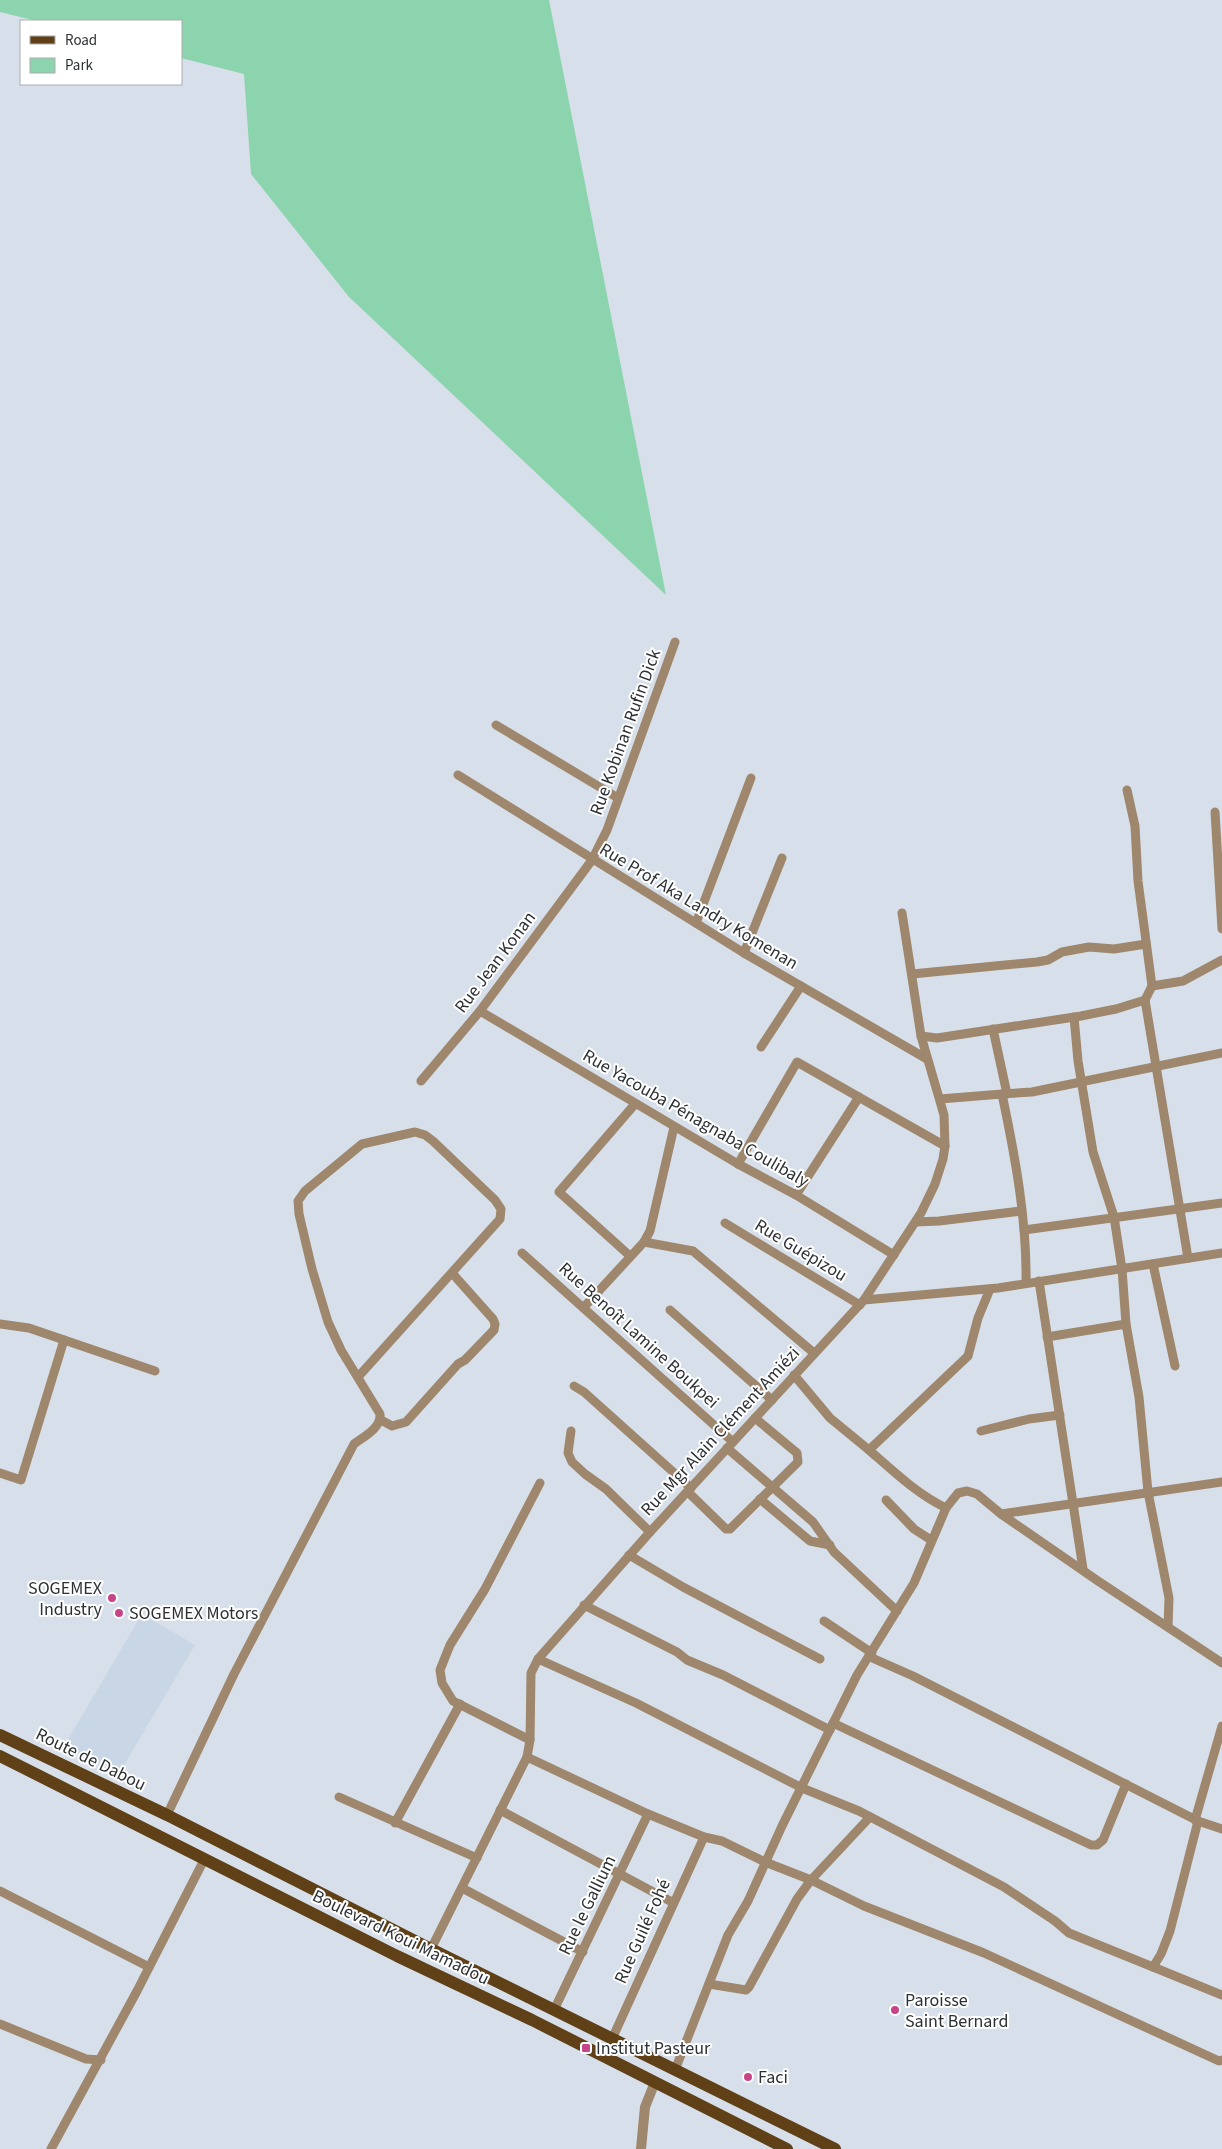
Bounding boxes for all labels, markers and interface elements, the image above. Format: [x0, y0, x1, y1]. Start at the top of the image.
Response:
legend [20, 20, 182, 85]
text: Road [65, 30, 97, 51]
text: Park [65, 55, 94, 76]
street label: Rue Kobinan Rufin Dick [584, 646, 667, 819]
street label: Rue Prof Aka Landry Komenan [595, 837, 803, 976]
street label: Rue Jean Konan [449, 906, 542, 1018]
street label: Rue Yacouba Pénagnaba Coulibaly [578, 1043, 814, 1194]
street label: Rue Guépizou [750, 1213, 852, 1288]
street label: Rue Benoît Lamine Boukpei [553, 1257, 724, 1414]
street label: Rue Mgr Alain Clément Amiézi [635, 1341, 806, 1521]
place label: SOGEMEX Industry [28, 1576, 103, 1622]
marker: SOGEMEX Industry [106, 1592, 118, 1604]
place label: SOGEMEX Motors [129, 1601, 258, 1626]
marker: SOGEMEX Motors [113, 1607, 125, 1619]
street label: Route de Dabou [31, 1722, 150, 1797]
street label: Rue le Gallium [553, 1851, 622, 1959]
street label: Rue Guilé Fohé [608, 1875, 677, 1988]
street label: Boulevard Koui Mamadou [308, 1884, 493, 1991]
place label: Paroisse Saint Bernard [905, 1988, 1008, 2034]
marker: Paroisse Saint Bernard [889, 2004, 901, 2016]
place label: Institut Pasteur [596, 2036, 711, 2061]
marker: Institut Pasteur [580, 2042, 592, 2054]
place label: Faci [758, 2065, 788, 2090]
marker: Faci [742, 2071, 754, 2083]

